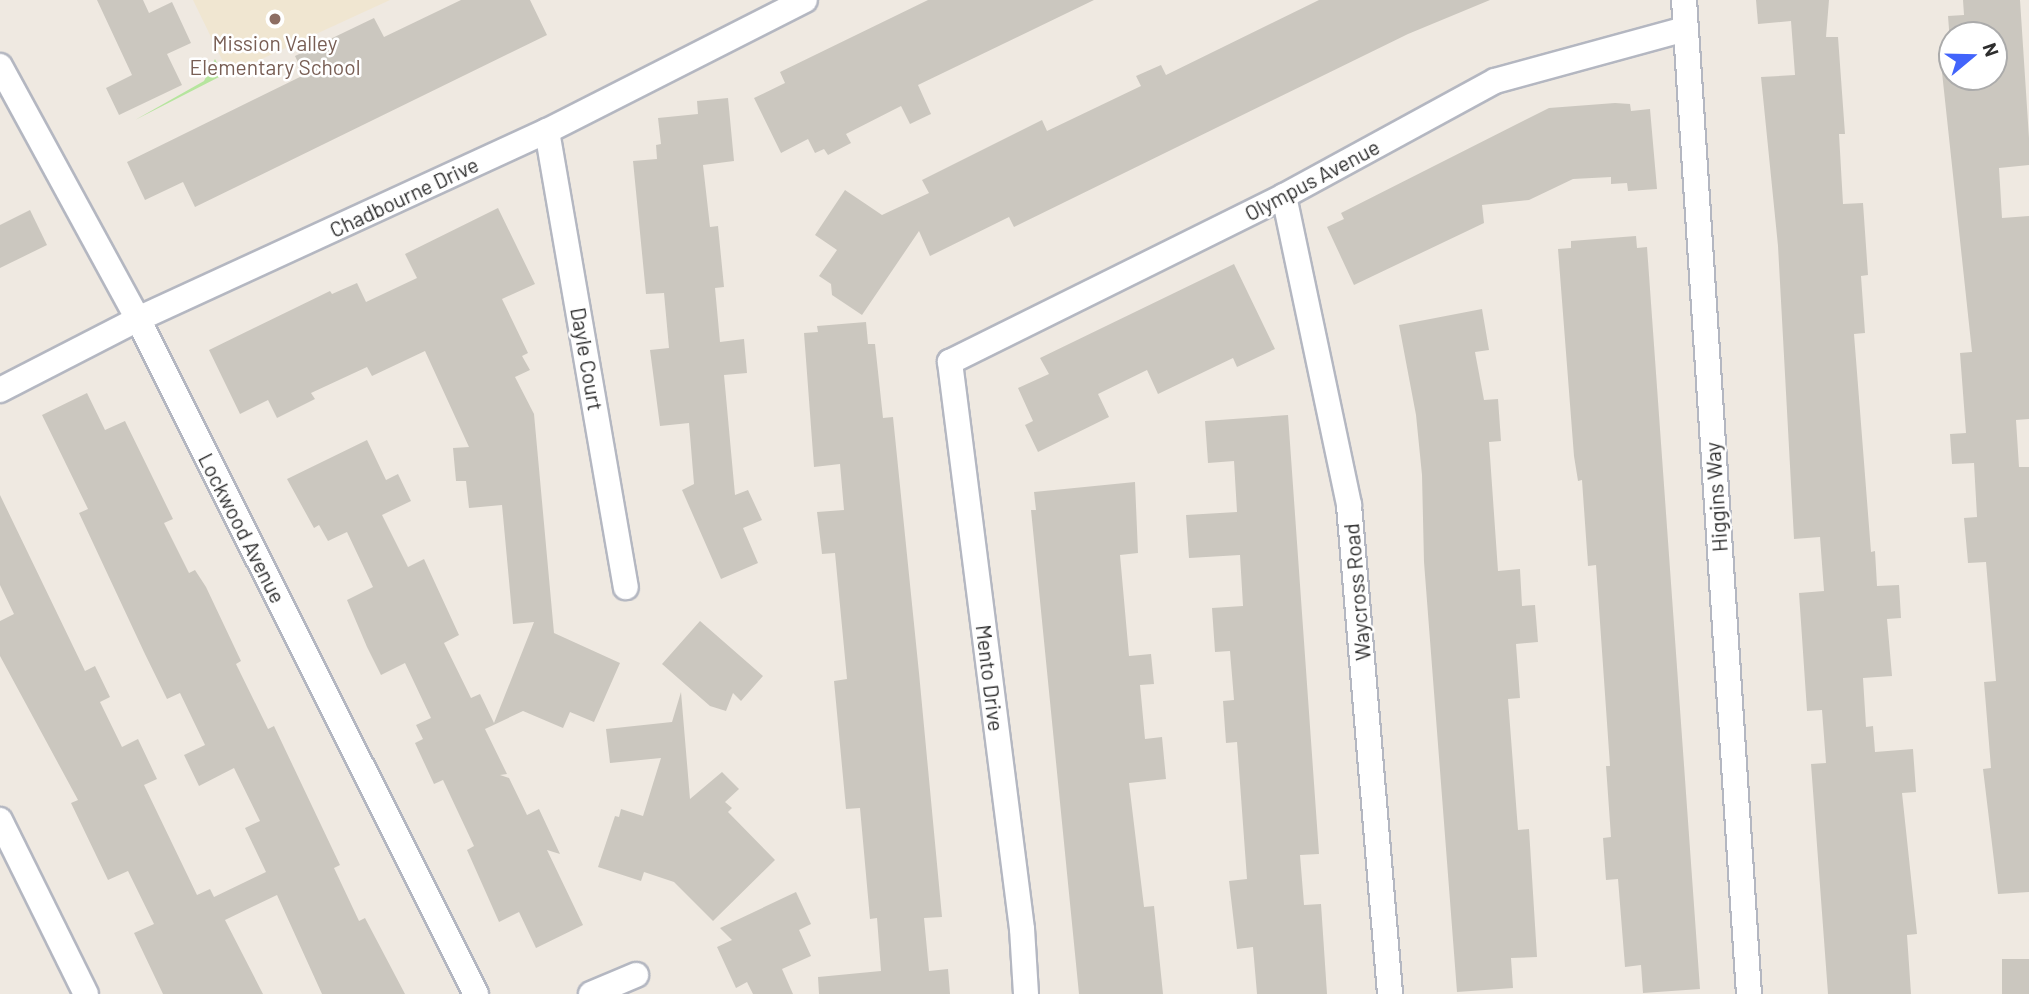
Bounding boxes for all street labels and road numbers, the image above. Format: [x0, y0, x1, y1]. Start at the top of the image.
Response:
street label: Olympus Avenue [1240, 134, 1384, 226]
street label: Chadbourne Drive [326, 152, 482, 242]
street label: Dayle Court [566, 305, 608, 413]
street label: Higgins Way [1700, 441, 1732, 553]
street label: Lockwood Avenue [193, 449, 291, 607]
street label: Waycross Road [1338, 522, 1376, 662]
street label: Mento Drive [971, 623, 1009, 733]

